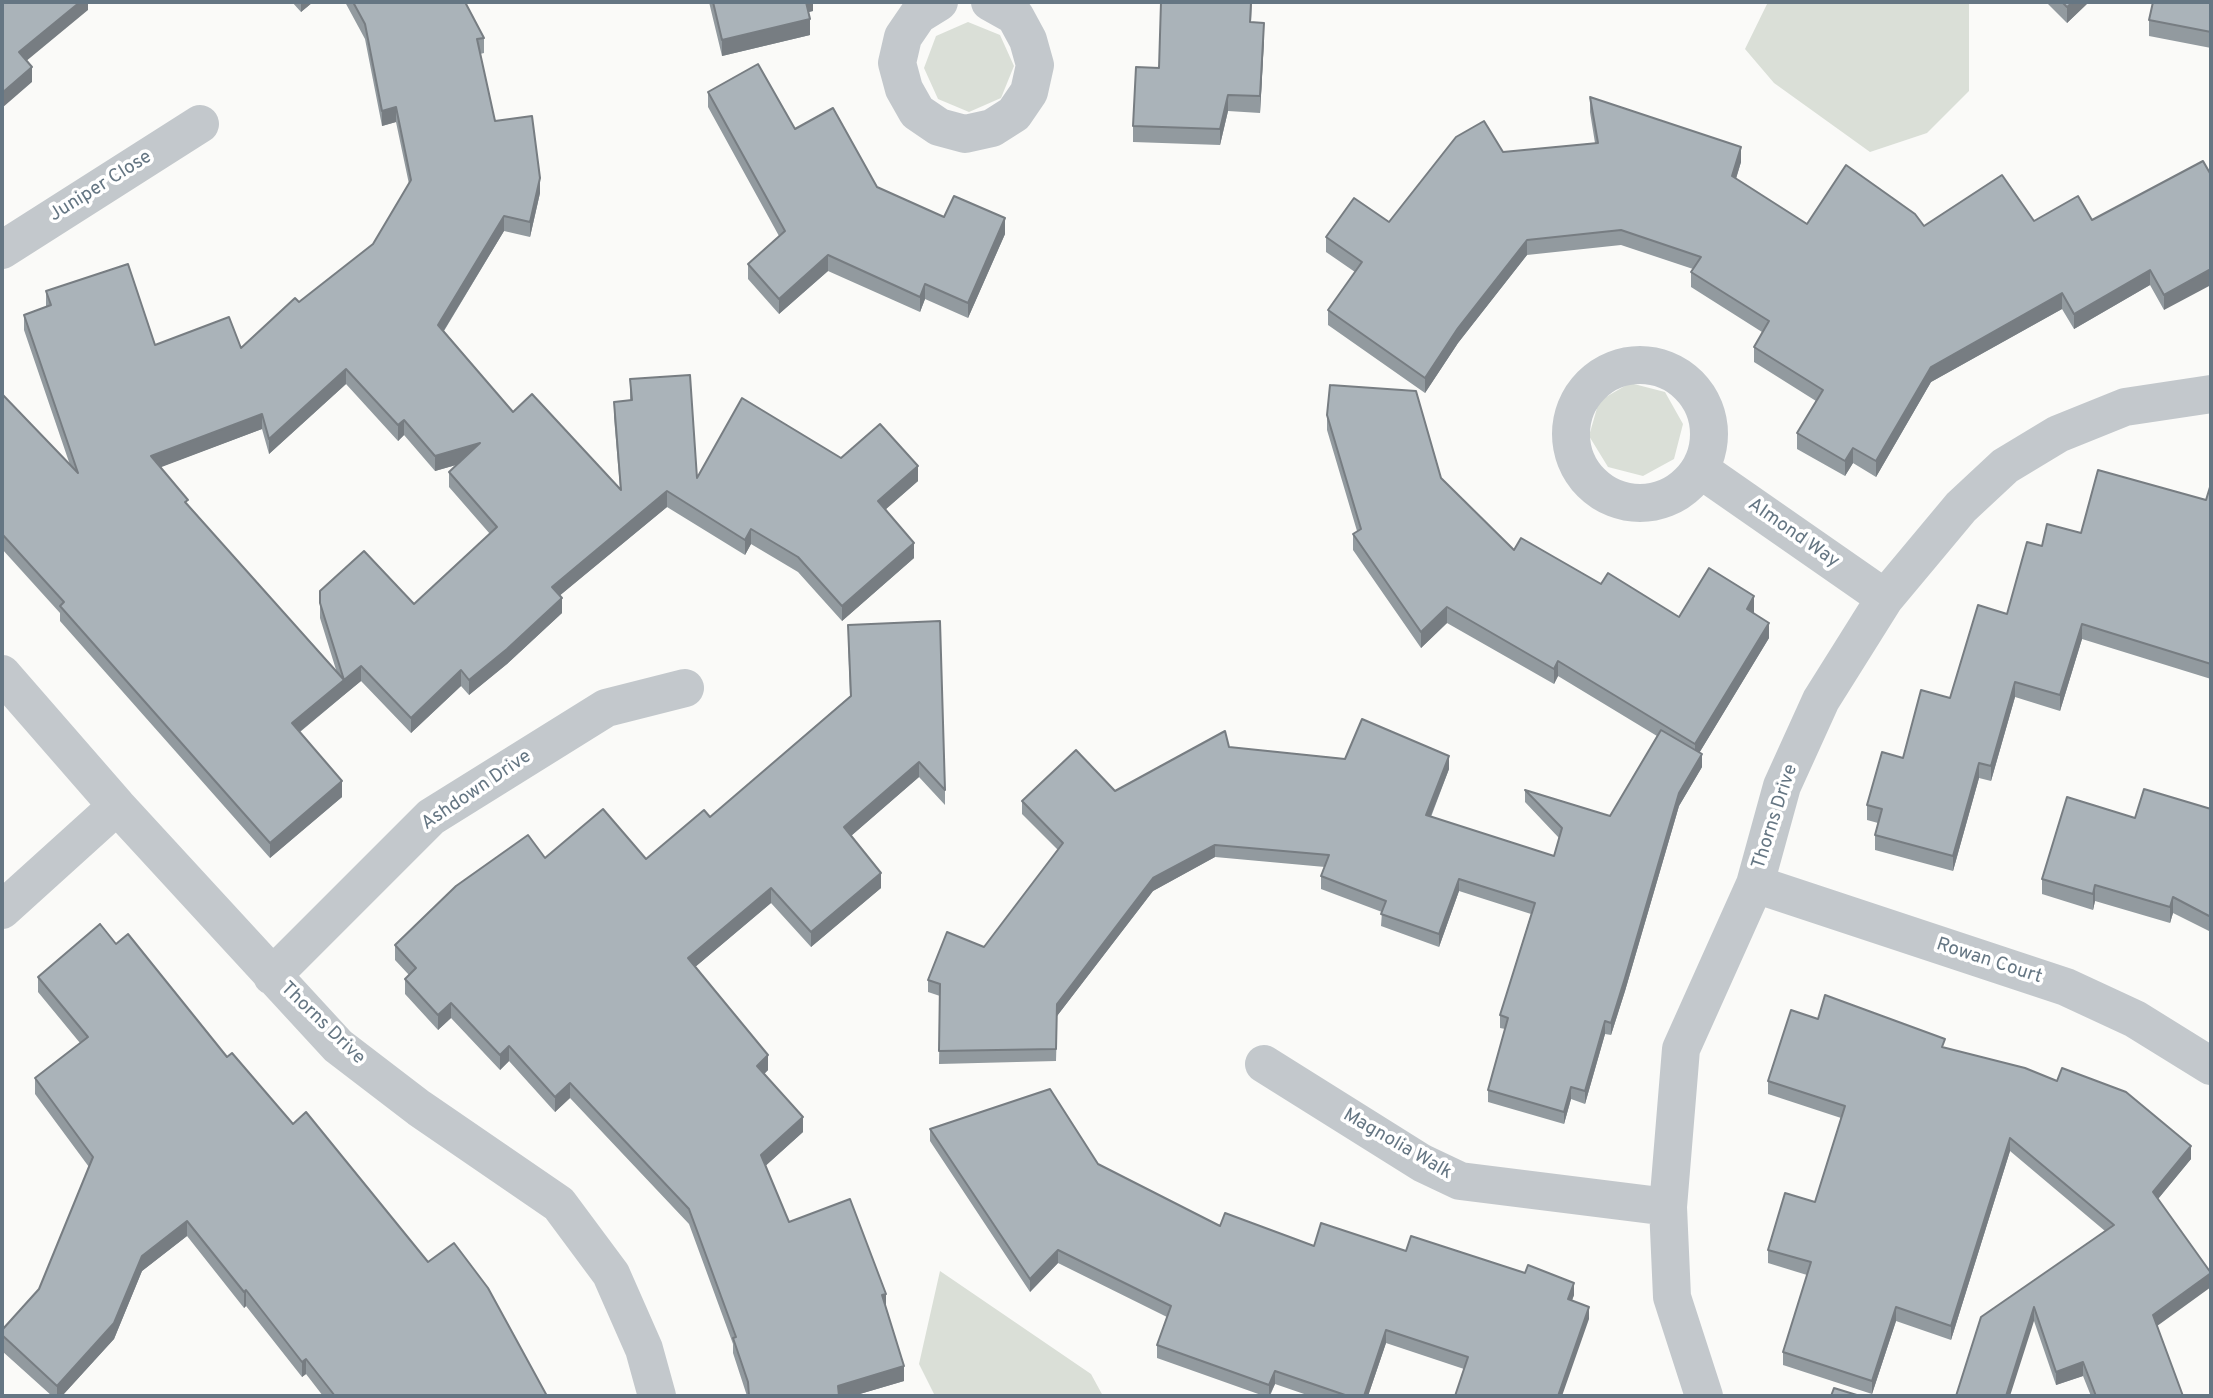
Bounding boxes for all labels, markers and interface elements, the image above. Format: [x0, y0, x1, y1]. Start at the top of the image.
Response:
street label: Juniper Close [45, 146, 157, 228]
street label: Almond Way [1743, 494, 1843, 574]
street label: Ashdown Drive [418, 746, 536, 836]
street label: Thorns Drive [1748, 762, 1804, 872]
street label: Rowan Court [1933, 934, 2045, 990]
street label: Thorns Drive [275, 978, 369, 1070]
street label: Magnolia Walk [1338, 1105, 1456, 1185]

